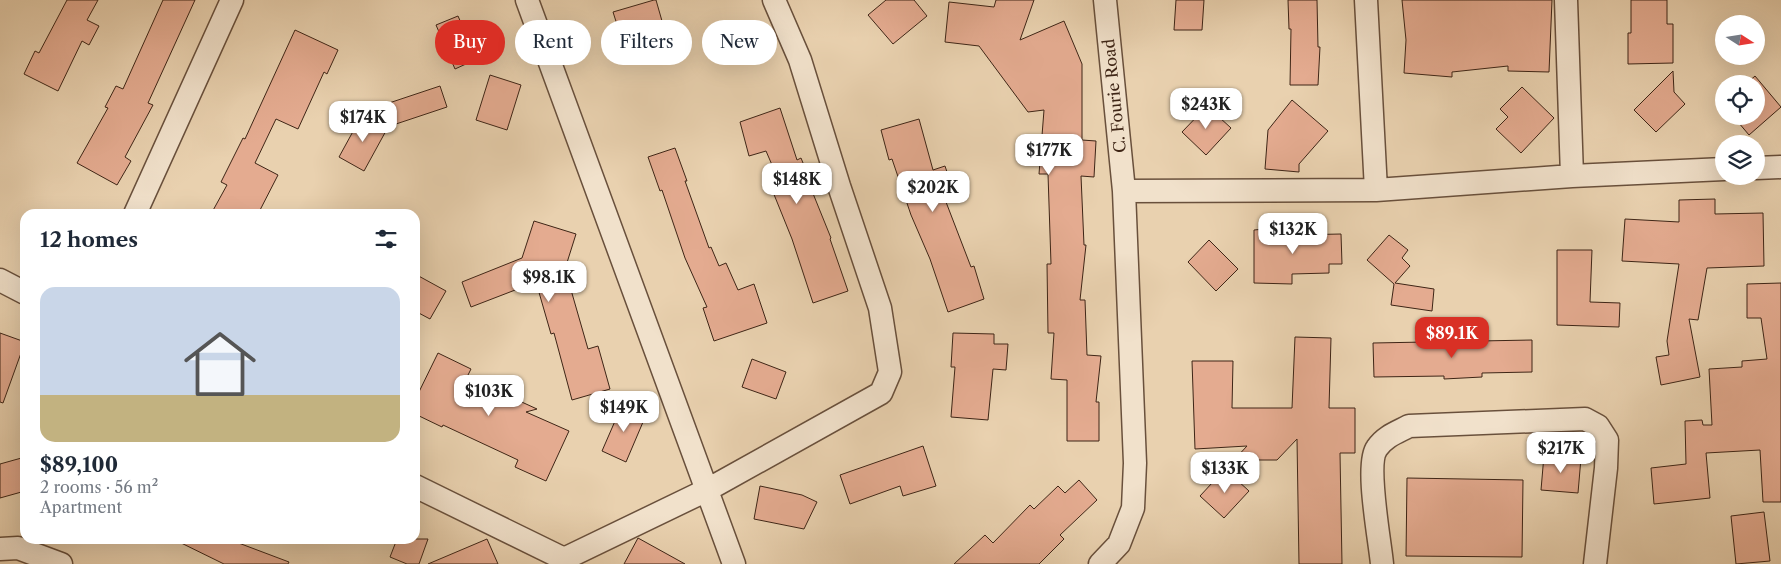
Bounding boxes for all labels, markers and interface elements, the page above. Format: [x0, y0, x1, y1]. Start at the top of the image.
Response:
north arrow [1715, 15, 1765, 65]
map controls [1715, 15, 1765, 185]
chip: Buy [435, 20, 505, 65]
chip: Rent [515, 20, 591, 65]
chip: Filters [601, 20, 692, 65]
chip: New [702, 20, 777, 65]
street label: C. Fourie Road [1098, 38, 1130, 154]
button: locate [1715, 75, 1765, 125]
pin: $243K [1171, 88, 1241, 130]
text: $243K [1181, 94, 1231, 114]
pin: $174K [328, 100, 398, 143]
text: $174K [340, 107, 386, 127]
pin: $177K [1014, 134, 1084, 176]
button: layers [1715, 135, 1765, 185]
text: $177K [1026, 140, 1072, 160]
pin: $148K [762, 162, 832, 205]
text: $148K [773, 169, 821, 189]
pin: $202K [898, 170, 968, 213]
text: $202K [908, 177, 958, 197]
pin: $132K [1258, 212, 1328, 255]
text: $132K [1269, 219, 1317, 239]
icon: filters [372, 225, 400, 253]
text: 12 homes [40, 227, 138, 252]
pin: $98.1K [508, 260, 590, 303]
text: $98.1K [523, 267, 575, 287]
pin: $89.1K [1411, 316, 1493, 359]
icon: home [175, 319, 265, 409]
text: $89.1K [1426, 323, 1478, 343]
pin: $103K [454, 374, 524, 417]
text: $103K [465, 381, 513, 401]
pin: $149K [589, 390, 659, 433]
text: $149K [600, 397, 648, 417]
pin: $217K [1526, 432, 1596, 474]
text: $217K [1538, 438, 1584, 458]
text: $89,100 [40, 452, 118, 477]
pin: $133K [1190, 452, 1260, 494]
text: $133K [1202, 458, 1249, 478]
text: 2 rooms · 56 m² [40, 477, 158, 497]
text: Apartment [40, 497, 122, 517]

